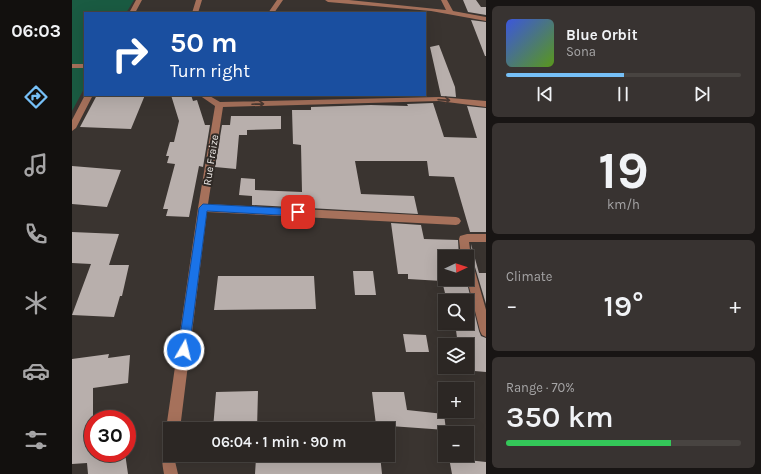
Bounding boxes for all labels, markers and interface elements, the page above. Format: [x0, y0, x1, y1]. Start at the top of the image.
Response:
text: 06:03 [11, 20, 61, 42]
text: 50 m [170, 26, 238, 59]
text: Blue Orbit [566, 26, 638, 44]
icon: right [104, 28, 156, 80]
text: Sona [566, 44, 596, 59]
text: Turn right [170, 60, 250, 82]
icon: directions [22, 83, 50, 111]
icon: previous [534, 83, 556, 105]
icon: pause [612, 83, 634, 105]
icon: next [691, 83, 713, 105]
one-way arrow [437, 96, 450, 103]
one-way arrow [251, 100, 264, 108]
street label: Rue Fraize [201, 133, 222, 187]
text: 19 [598, 140, 649, 201]
icon: music [22, 151, 50, 179]
pin [281, 195, 315, 229]
text: km/h [607, 197, 640, 212]
icon: arrive [287, 201, 309, 223]
icon: phone [22, 220, 50, 248]
north arrow [438, 250, 474, 286]
map controls [438, 250, 474, 462]
text: Climate [506, 269, 552, 284]
text: 19° [604, 288, 643, 324]
icon: climate [22, 289, 50, 317]
text: − [506, 293, 518, 319]
text: + [729, 293, 741, 319]
button: search [438, 294, 474, 330]
position arrow [163, 329, 205, 371]
button: layers [438, 338, 474, 374]
icon: car [22, 357, 50, 385]
text: Range · 70% [506, 380, 575, 395]
button: + [438, 382, 474, 418]
text: 350 km [506, 399, 614, 435]
speed limit sign: 30 [84, 410, 136, 462]
icon: filters [22, 426, 50, 454]
button: − [438, 426, 474, 462]
text: 06:04 · 1 min · 90 m [212, 433, 346, 451]

